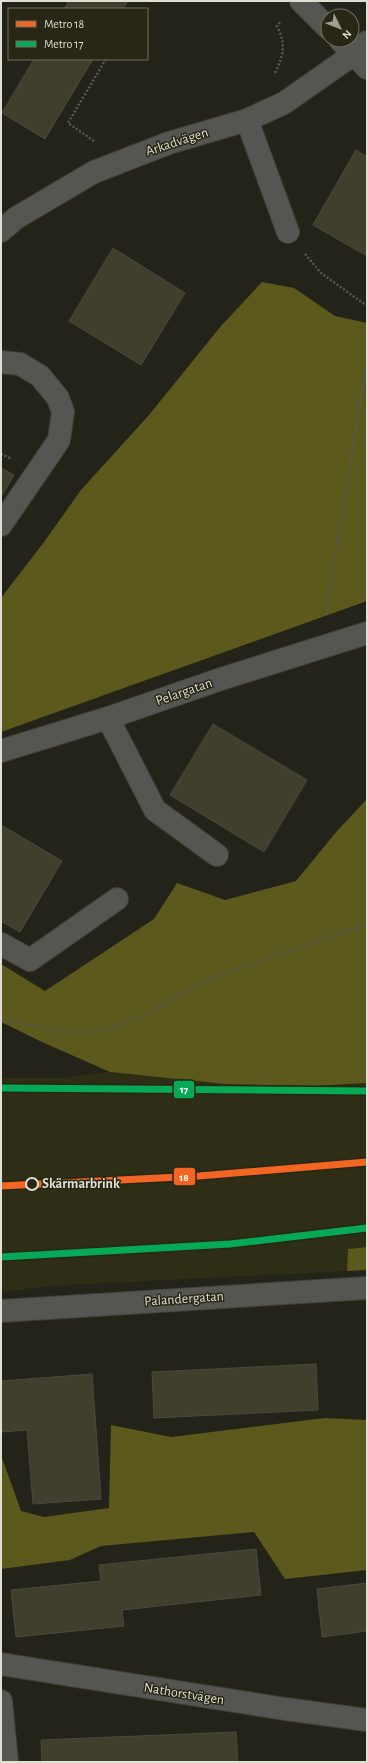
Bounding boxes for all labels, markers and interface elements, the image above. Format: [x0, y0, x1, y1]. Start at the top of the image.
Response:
legend [8, 8, 148, 60]
north arrow [320, 8, 360, 48]
text: Metro 18 [44, 18, 84, 30]
text: N [340, 28, 354, 41]
text: Metro 17 [44, 38, 83, 50]
street label: Arkadvägen [144, 125, 210, 159]
street label: Pelargatan [154, 676, 214, 708]
line badge: 17 [173, 1080, 195, 1099]
text: 17 [180, 1084, 189, 1095]
line badge: 18 [173, 1167, 196, 1186]
text: 18 [179, 1172, 189, 1183]
marker: Skärmarbrink [25, 1177, 39, 1191]
place label: Skärmarbrink [42, 1177, 120, 1191]
street label: Palandergatan [144, 1289, 224, 1309]
street label: Nathorstvägen [143, 1681, 225, 1707]

